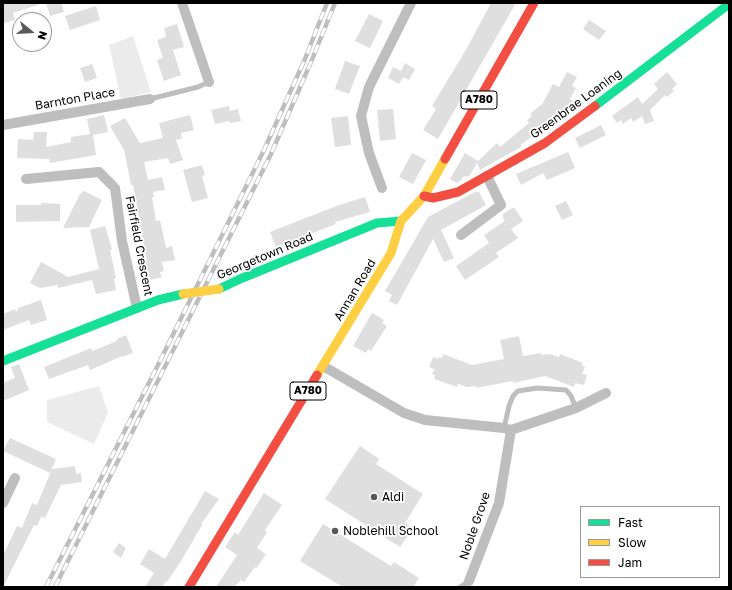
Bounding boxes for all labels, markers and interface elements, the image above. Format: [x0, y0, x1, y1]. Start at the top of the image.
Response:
north arrow [12, 12, 52, 52]
text: N [35, 30, 50, 42]
street label: Greenbrae Loaning [528, 66, 624, 142]
street label: Barnton Place [34, 85, 116, 113]
road number: A780 [461, 91, 497, 109]
street label: Fairfield Crescent [122, 195, 156, 297]
street label: Georgetown Road [215, 229, 315, 283]
street label: Annan Road [331, 257, 379, 323]
road number: A780 [290, 382, 326, 400]
place label: Aldi [382, 490, 404, 504]
street label: Noble Grove [457, 490, 493, 562]
marker: Aldi [369, 492, 379, 502]
legend [580, 506, 720, 578]
text: Fast [618, 515, 643, 530]
place label: Noblehill School [343, 524, 438, 538]
marker: Noblehill School [330, 526, 340, 536]
text: Slow [618, 535, 646, 550]
text: Jam [618, 555, 642, 570]

